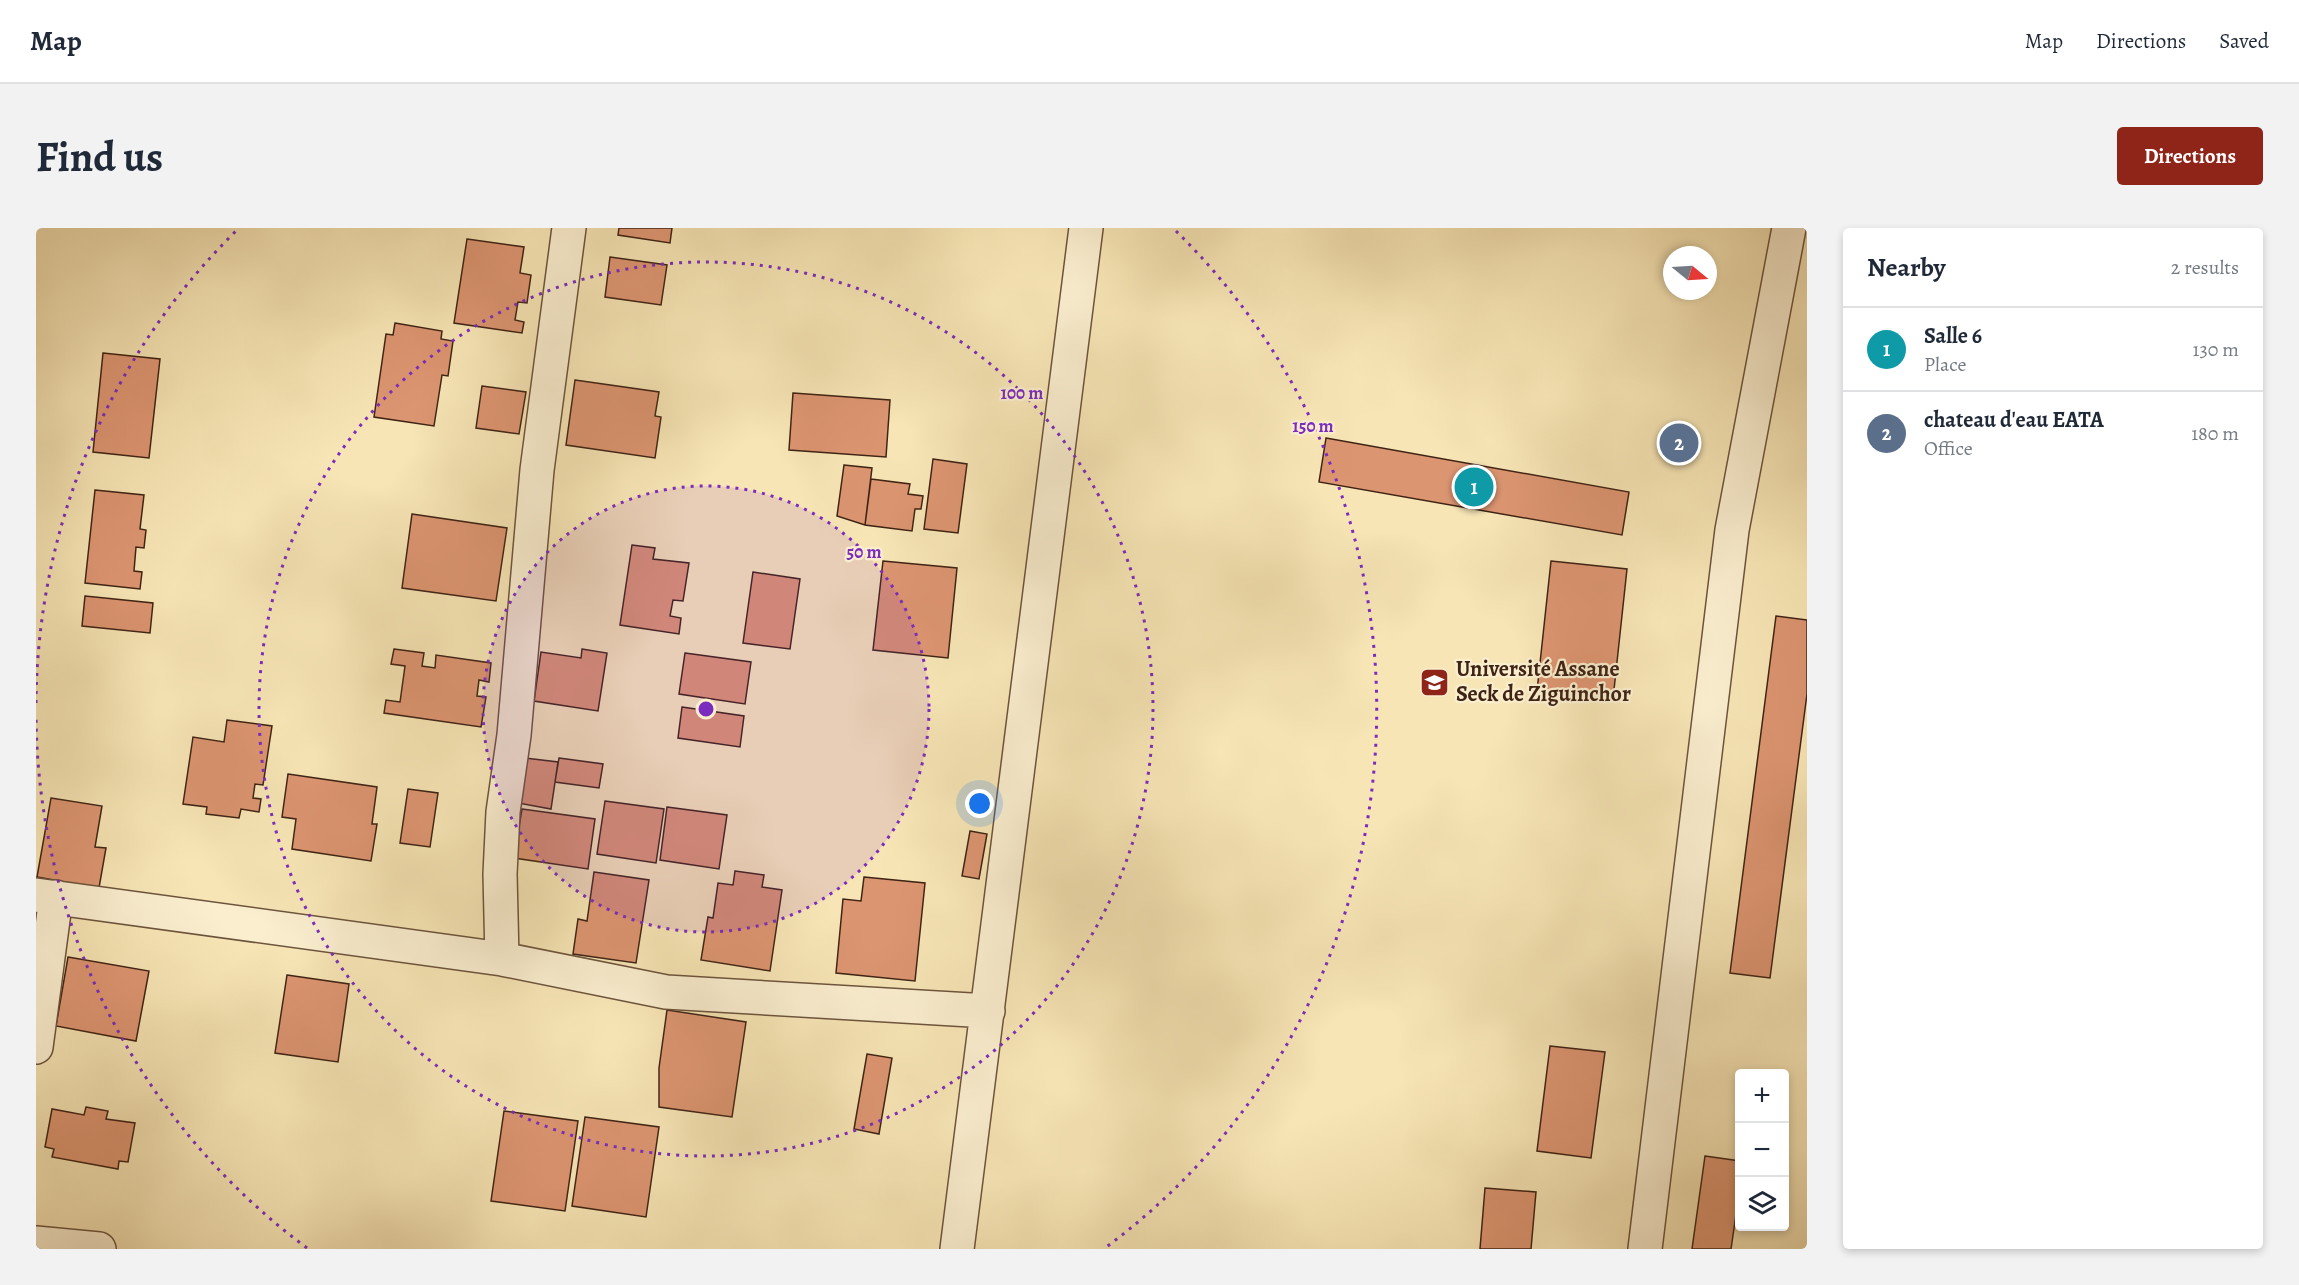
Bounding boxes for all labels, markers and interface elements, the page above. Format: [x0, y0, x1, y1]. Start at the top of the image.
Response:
text: Map [30, 22, 82, 60]
text: Map [2025, 27, 2063, 55]
text: Directions [2096, 27, 2186, 55]
text: Saved [2219, 27, 2269, 55]
button: Directions [2117, 127, 2263, 185]
text: Find us [36, 128, 163, 185]
north arrow [1663, 246, 1717, 300]
text: Nearby [1867, 250, 1946, 285]
text: 2 results [2171, 254, 2239, 281]
text: Salle 6 [1924, 321, 1982, 351]
text: 1 [1883, 336, 1890, 363]
text: 130 m [2193, 336, 2239, 363]
text: Place [1924, 351, 1966, 378]
text: 100 m [1001, 381, 1043, 405]
text: chateau d'eau EATA [1924, 405, 2104, 435]
text: 150 m [1292, 414, 1334, 438]
pin: 2 [1660, 420, 1698, 466]
text: 2 [1882, 420, 1891, 447]
text: 180 m [2191, 420, 2239, 447]
text: Office [1924, 435, 1973, 462]
pin: 1 [1454, 464, 1494, 510]
text: 50 m [847, 540, 881, 564]
place label: Université Assane Seck de Ziguinchor [1456, 654, 1631, 709]
school or university icon: Université Assane Seck de Ziguinchor [1419, 666, 1451, 698]
centre of rings [696, 699, 716, 719]
your location [965, 789, 994, 818]
map controls [1735, 1069, 1789, 1231]
button: + [1735, 1069, 1789, 1123]
button: − [1735, 1123, 1789, 1177]
button: layers [1735, 1177, 1789, 1231]

